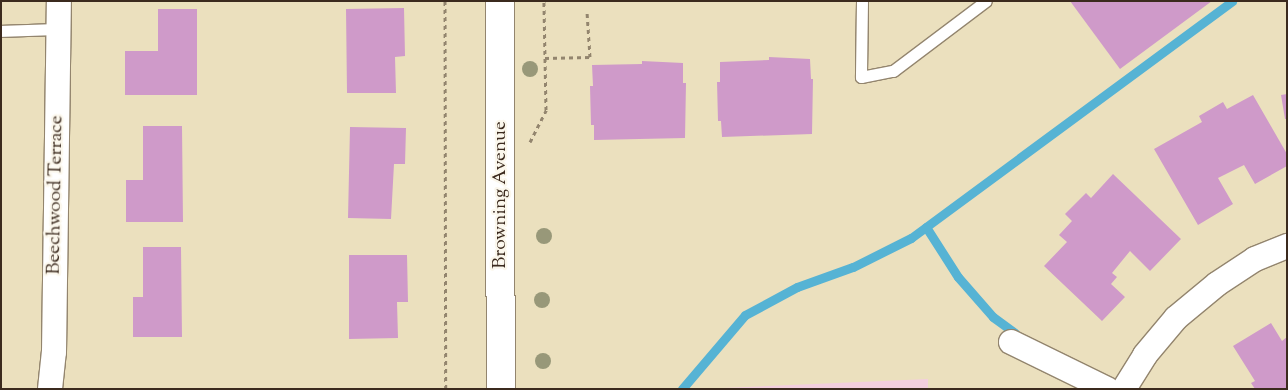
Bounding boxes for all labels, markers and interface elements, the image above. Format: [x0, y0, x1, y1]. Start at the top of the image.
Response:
street label: Beechwood Terrace [43, 115, 69, 275]
street label: Browning Avenue [490, 121, 512, 269]

